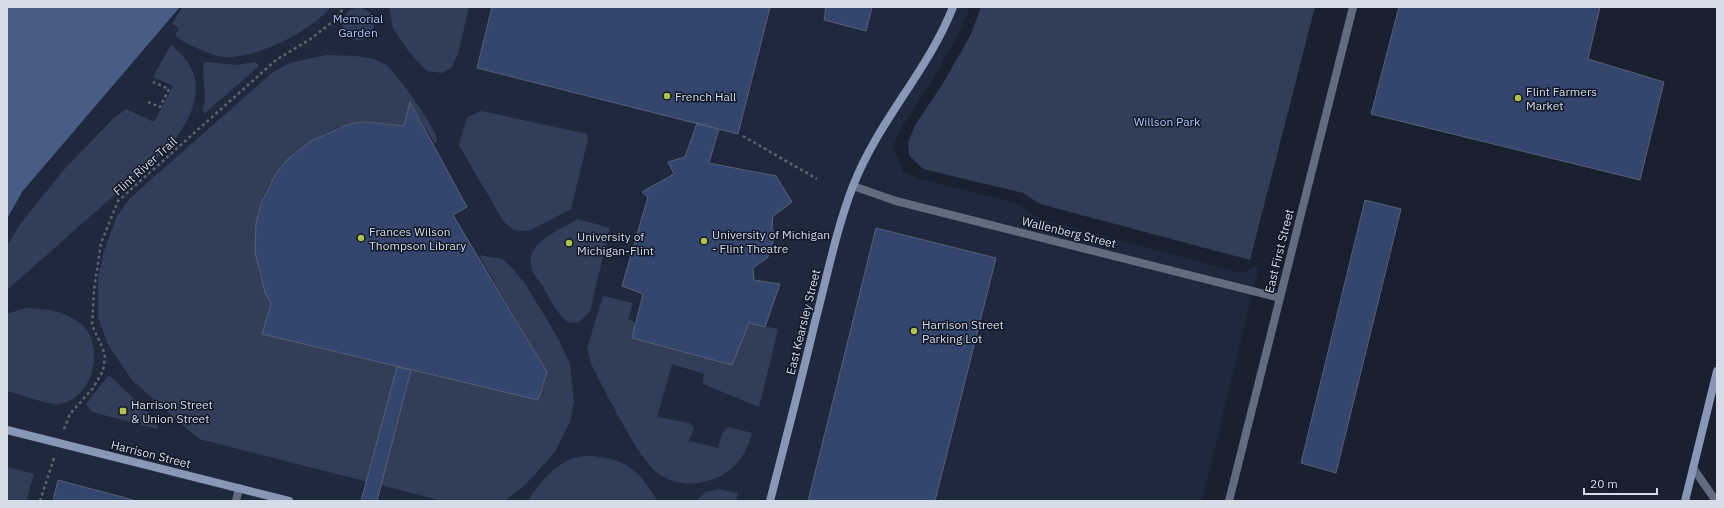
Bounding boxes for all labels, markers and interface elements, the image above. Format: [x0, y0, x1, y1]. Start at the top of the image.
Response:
park label: Memorial Garden [333, 11, 383, 40]
place label: Flint Farmers Market [1526, 84, 1597, 113]
place label: French Hall [675, 89, 736, 104]
marker: French Hall [662, 91, 672, 101]
marker: Flint Farmers Market [1513, 93, 1523, 103]
park label: Willson Park [1134, 114, 1201, 129]
street label: Flint River Trail [110, 133, 180, 199]
street label: East First Street [1261, 207, 1297, 295]
street label: Wallenberg Street [1020, 213, 1118, 251]
place label: Frances Wilson Thompson Library [369, 224, 466, 253]
place label: University of Michigan - Flint Theatre [712, 227, 830, 256]
place label: University of Michigan-Flint [577, 229, 654, 258]
marker: Frances Wilson Thompson Library [356, 233, 366, 243]
marker: University of Michigan - Flint Theatre [699, 236, 709, 246]
marker: University of Michigan-Flint [564, 238, 574, 248]
street label: East Kearsley Street [783, 268, 823, 376]
place label: Harrison Street Parking Lot [922, 317, 1004, 346]
marker: Harrison Street Parking Lot [909, 326, 919, 336]
place label: Harrison Street & Union Street [131, 397, 213, 426]
marker: Harrison Street & Union Street [118, 406, 128, 416]
street label: Harrison Street [109, 437, 193, 471]
scale bar [1584, 470, 1657, 496]
text: 20 m [1590, 476, 1618, 491]

